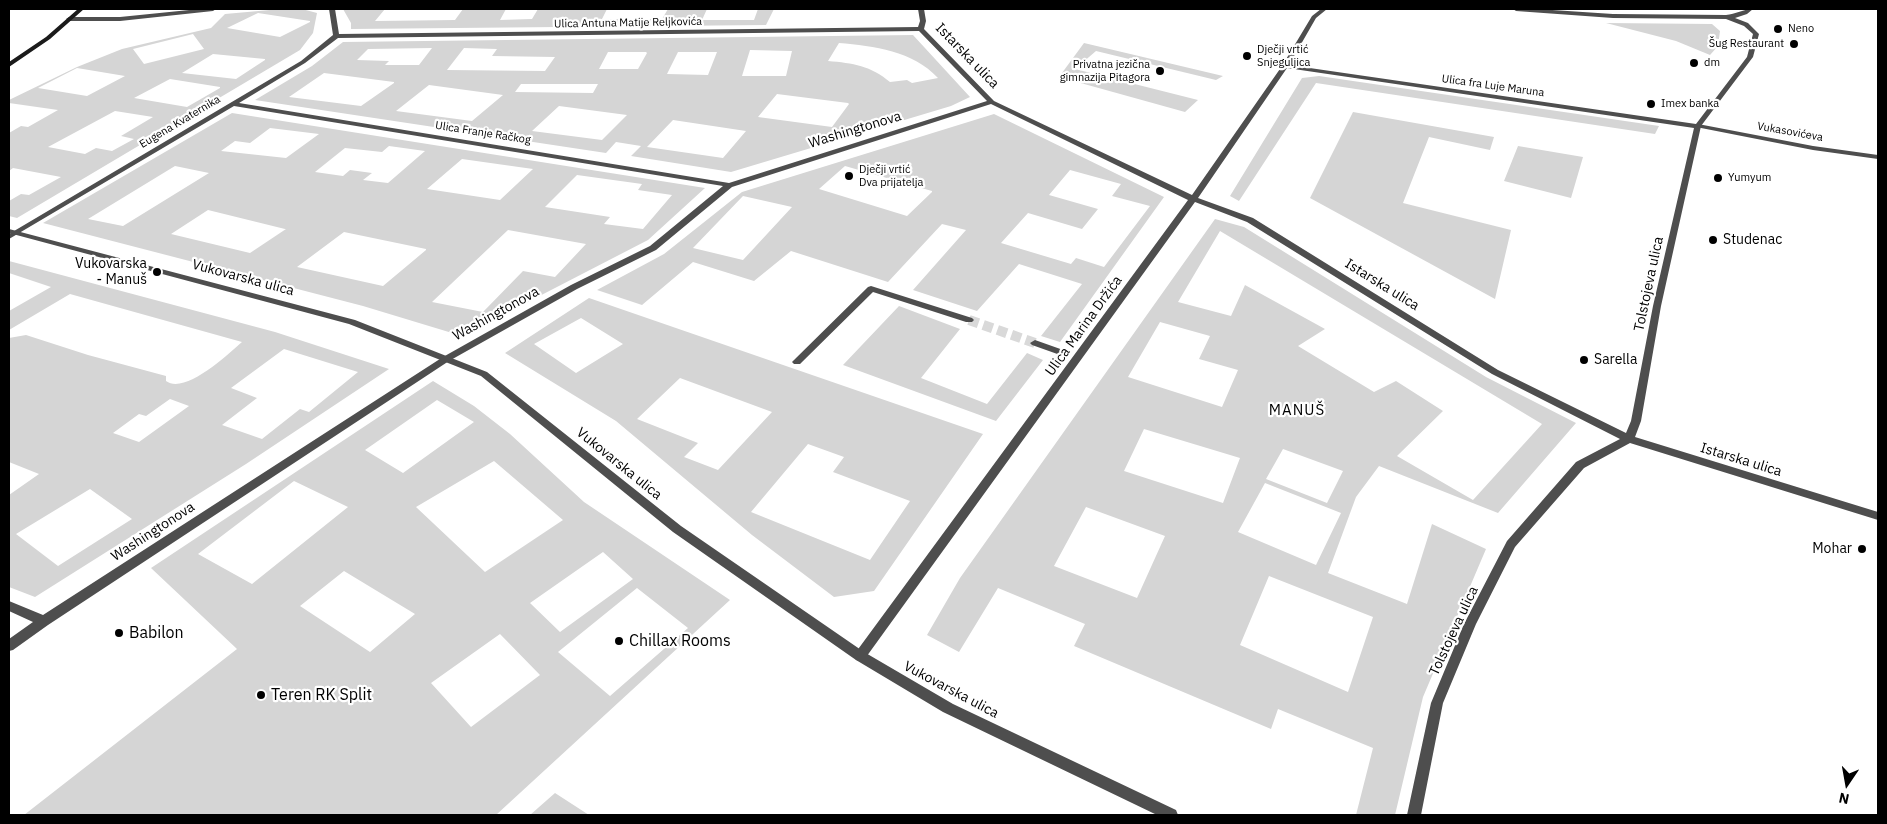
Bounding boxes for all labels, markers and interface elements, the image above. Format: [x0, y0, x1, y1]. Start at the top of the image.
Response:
street label: Ulica Antuna Matije Reljkovića [554, 15, 702, 31]
street label: Istarska ulica [932, 20, 1002, 92]
place label: Neno [1788, 22, 1814, 36]
marker: Neno [1772, 23, 1784, 35]
place label: Šug Restaurant [1709, 37, 1784, 51]
marker: Šug Restaurant [1788, 38, 1800, 50]
place label: Dječji vrtić Snjeguljica [1257, 43, 1310, 69]
marker: Dječji vrtić Snjeguljica [1241, 50, 1253, 62]
place label: dm [1704, 56, 1720, 70]
marker: dm [1688, 57, 1700, 69]
place label: Privatna jezična gimnazija Pitagora [1060, 58, 1150, 84]
marker: Privatna jezična gimnazija Pitagora [1154, 65, 1166, 77]
street label: Ulica fra Luje Maruna [1441, 72, 1545, 100]
street label: Eugena Kvaternika [137, 93, 223, 151]
place label: Imex banka [1661, 97, 1719, 111]
marker: Imex banka [1645, 98, 1657, 110]
street label: Washingtonova [807, 108, 903, 152]
street label: Ulica Franje Račkog [434, 119, 532, 147]
street label: Vukasovićeva [1756, 120, 1824, 144]
place label: Dječji vrtić Dva prijatelja [859, 163, 923, 189]
marker: Dječji vrtić Dva prijatelja [843, 170, 855, 182]
place label: Yumyum [1728, 171, 1771, 185]
marker: Yumyum [1712, 172, 1724, 184]
place label: Studenac [1723, 232, 1782, 248]
marker: Studenac [1707, 234, 1719, 246]
street label: Tolstojeva ulica [1631, 235, 1667, 333]
street label: Istarska ulica [1342, 255, 1422, 315]
place label: Vukovarska - Manuš [75, 256, 147, 288]
street label: Vukovarska ulica [190, 256, 296, 300]
marker: Vukovarska - Manuš [151, 266, 163, 278]
street label: Ulica Marina Držića [1042, 273, 1126, 379]
street label: Washingtonova [450, 283, 542, 345]
place label: Sarella [1594, 352, 1637, 368]
marker: Sarella [1578, 354, 1590, 366]
district label: MANUŠ [1268, 402, 1326, 420]
street label: Vukovarska ulica [573, 424, 665, 504]
street label: Istarska ulica [1698, 440, 1784, 480]
street label: Washingtonova [108, 499, 198, 565]
place label: Mohar [1812, 541, 1852, 557]
marker: Mohar [1856, 543, 1868, 555]
street label: Tolstojeva ulica [1426, 584, 1482, 678]
place label: Babilon [129, 623, 184, 643]
marker: Babilon [113, 627, 125, 639]
place label: Chillax Rooms [629, 631, 731, 651]
marker: Chillax Rooms [613, 635, 625, 647]
street label: Vukovarska ulica [901, 658, 1001, 722]
place label: Teren RK Split [271, 685, 372, 705]
marker: Teren RK Split [255, 689, 267, 701]
north arrow [1822, 759, 1872, 809]
text: N [1837, 789, 1851, 809]

